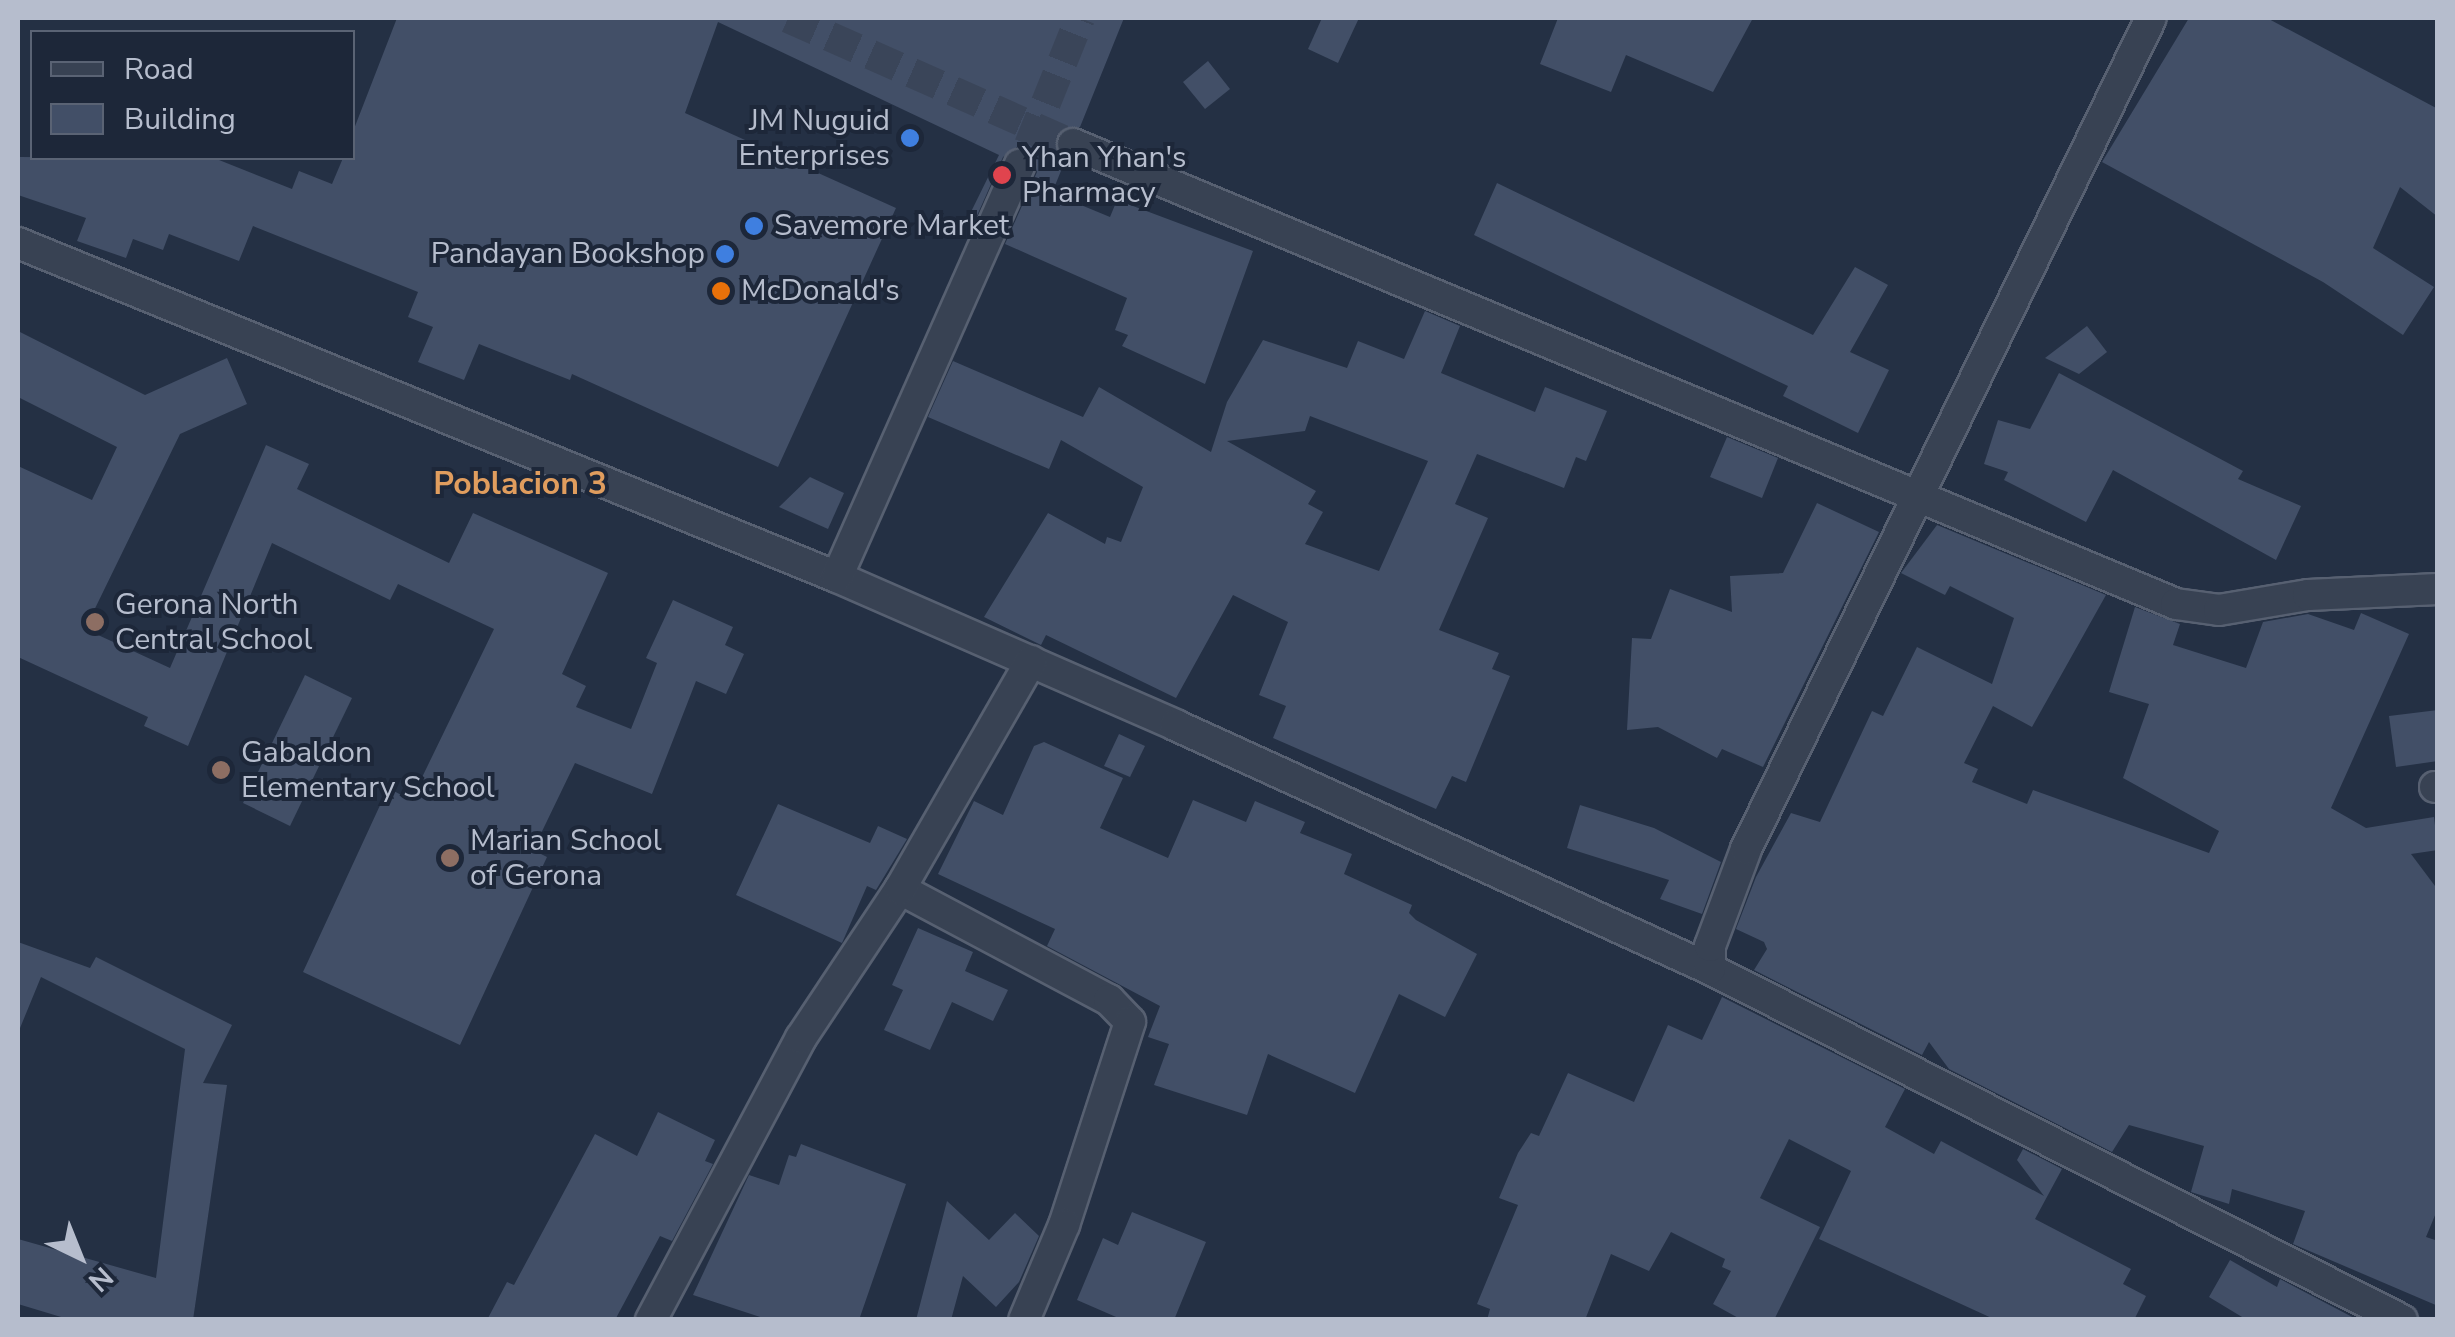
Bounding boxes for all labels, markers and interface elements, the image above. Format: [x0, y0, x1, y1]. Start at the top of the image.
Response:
legend [30, 30, 355, 160]
text: Road [124, 49, 194, 90]
text: Building [124, 99, 236, 140]
place label: JM Nuguid Enterprises [738, 103, 890, 174]
marker: JM Nuguid Enterprises [899, 127, 921, 149]
place label: Yhan Yhan's Pharmacy [1022, 140, 1186, 210]
marker: Yhan Yhan's Pharmacy [991, 164, 1013, 186]
place label: Savemore Market [774, 208, 1009, 244]
marker: Savemore Market [743, 215, 765, 237]
place label: Pandayan Bookshop [431, 236, 705, 272]
marker: Pandayan Bookshop [714, 243, 736, 265]
place label: McDonald's [741, 273, 900, 309]
marker: McDonald's [710, 280, 732, 302]
district label: Poblacion 3 [433, 465, 607, 503]
place label: Gerona North Central School [115, 587, 312, 658]
marker: Gerona North Central School [84, 611, 106, 633]
place label: Gabaldon Elementary School [241, 735, 495, 806]
marker: Gabaldon Elementary School [210, 759, 232, 781]
place label: Marian School of Gerona [470, 823, 662, 894]
marker: Marian School of Gerona [439, 847, 461, 869]
north arrow [30, 1207, 130, 1307]
text: N [80, 1258, 121, 1300]

